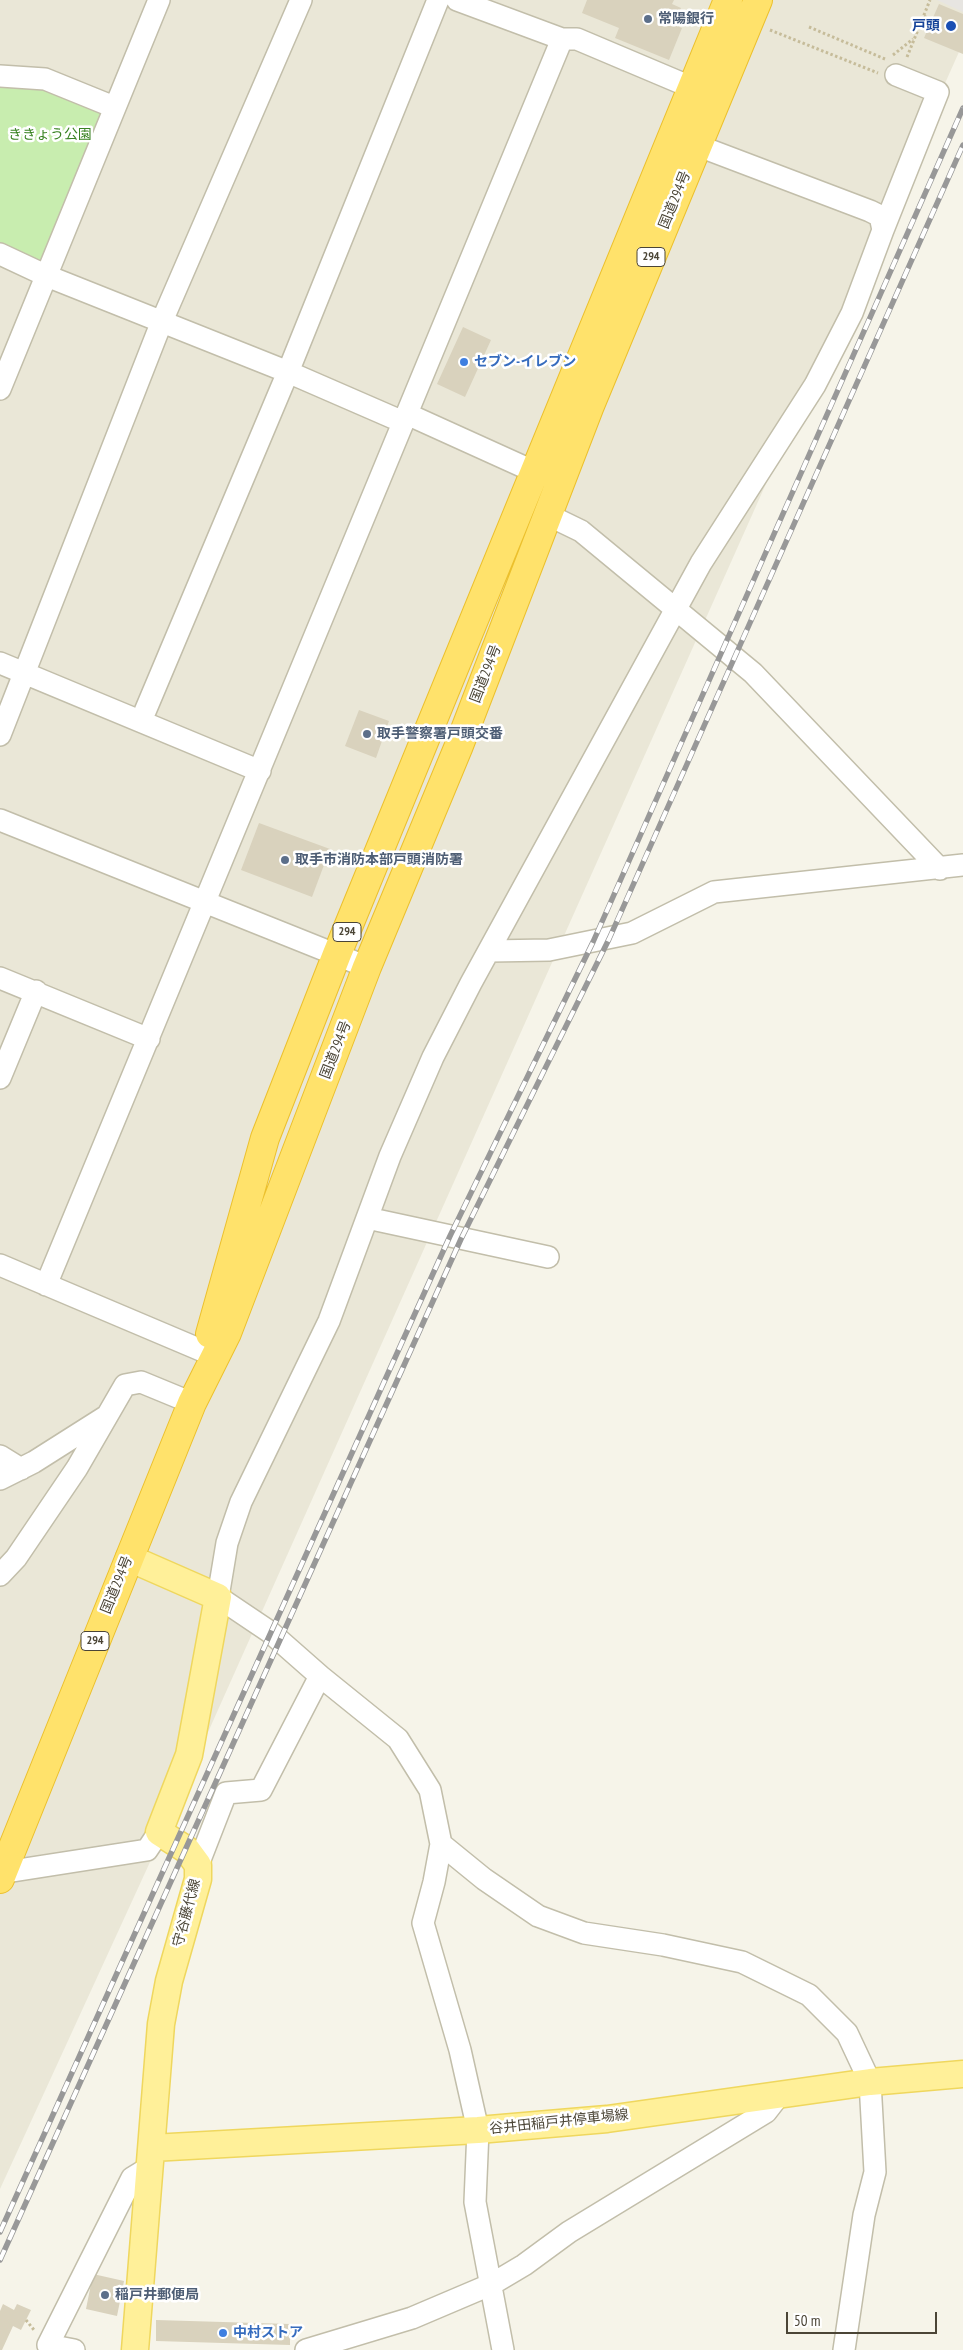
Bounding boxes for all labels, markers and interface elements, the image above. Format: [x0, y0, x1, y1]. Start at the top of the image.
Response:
place label: 常陽銀行 [658, 11, 714, 27]
marker: 常陽銀行 [642, 13, 654, 25]
place label: 戸頭 [912, 18, 940, 34]
marker: 戸頭 [944, 19, 958, 33]
park label: ききょう公園 [8, 127, 92, 143]
street label: 国道294号 [656, 169, 694, 231]
road number: 294 [637, 248, 665, 266]
place label: セブン-イレブン [474, 354, 576, 370]
marker: セブン-イレブン [458, 356, 470, 368]
street label: 国道294号 [467, 643, 505, 705]
place label: 取手警察署戸頭交番 [377, 726, 503, 742]
marker: 取手警察署戸頭交番 [361, 728, 373, 740]
place label: 取手市消防本部戸頭消防署 [295, 852, 463, 868]
marker: 取手市消防本部戸頭消防署 [279, 854, 291, 866]
road number: 294 [333, 922, 361, 942]
street label: 国道294号 [317, 1019, 355, 1081]
street label: 国道294号 [98, 1554, 136, 1616]
road number: 294 [81, 1632, 109, 1650]
street label: 守谷藤代線 [170, 1877, 204, 1949]
street label: 谷井田稲戸井停車場線 [489, 2106, 629, 2138]
place label: 稲戸井郵便局 [115, 2287, 199, 2303]
marker: 稲戸井郵便局 [99, 2289, 111, 2301]
scale bar [788, 2302, 939, 2334]
text: 50 m [794, 2311, 820, 2330]
place label: 中村ストア [233, 2325, 303, 2341]
marker: 中村ストア [217, 2327, 229, 2339]

